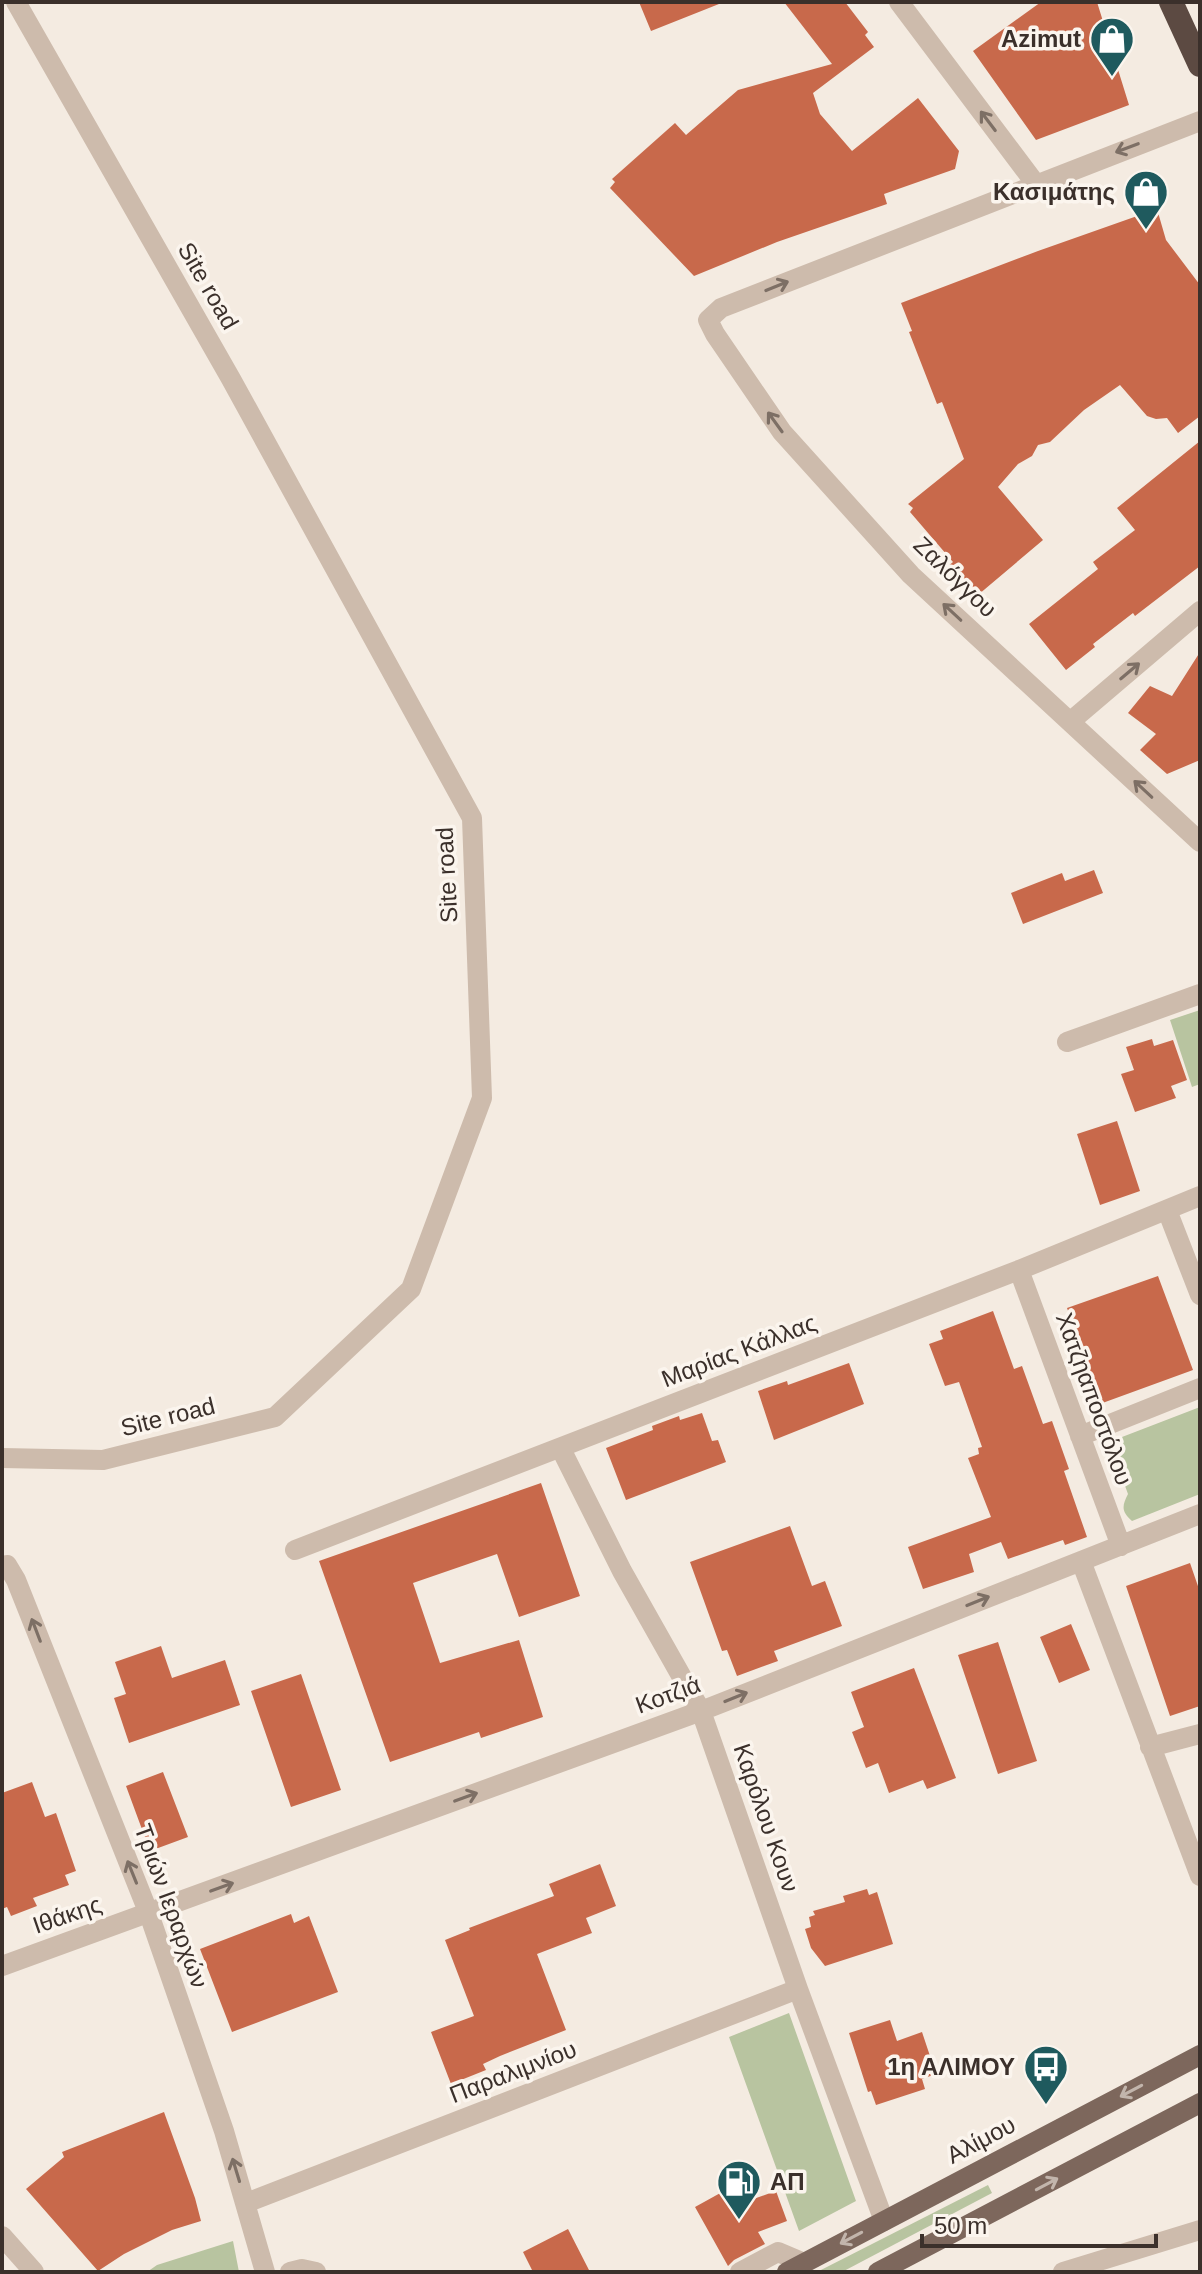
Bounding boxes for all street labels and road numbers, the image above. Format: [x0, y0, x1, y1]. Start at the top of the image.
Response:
street label: Site road [173, 237, 244, 334]
street label: Ζαλόγγου [909, 531, 1002, 622]
street label: Site road [431, 826, 462, 924]
street label: Μαρίας Κάλλας [658, 1309, 820, 1392]
street label: Χατζηαποστόλου [1051, 1309, 1138, 1489]
street label: Site road [118, 1392, 218, 1441]
street label: Κοτζιά [632, 1670, 704, 1719]
street label: Καρόλου Κουν [728, 1740, 804, 1896]
street label: Τριών Ιεραρχών [129, 1820, 214, 1991]
street label: Ιθάκης [29, 1890, 105, 1939]
street label: Παραλιμνίου [446, 2035, 580, 2108]
street label: Αλίμου [942, 2110, 1020, 2169]

